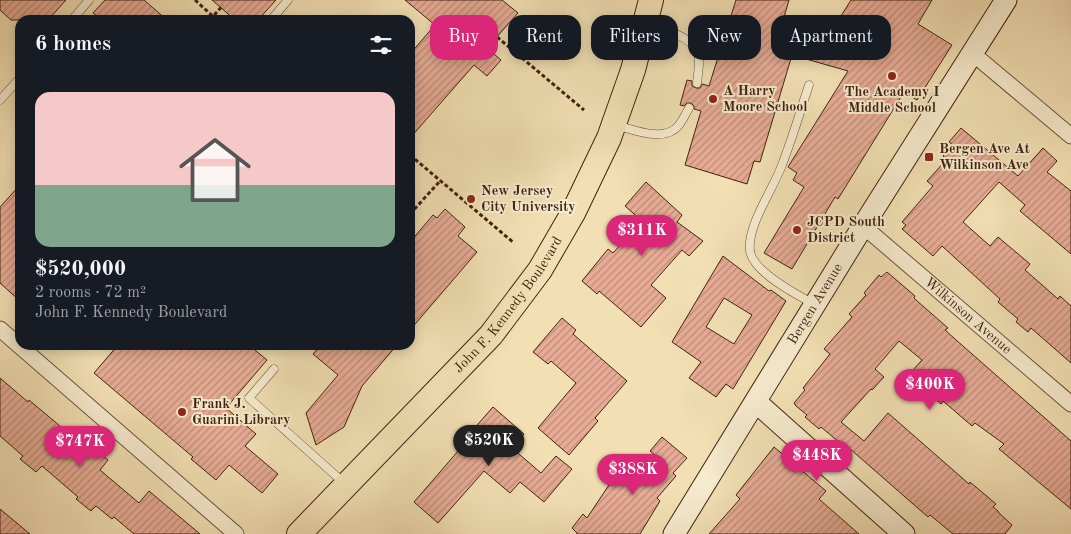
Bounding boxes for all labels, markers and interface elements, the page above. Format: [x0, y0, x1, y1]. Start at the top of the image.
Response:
chip: Buy [430, 15, 498, 60]
chip: Rent [508, 15, 581, 60]
chip: Filters [591, 15, 678, 60]
chip: New [688, 15, 761, 60]
chip: Apartment [771, 15, 891, 60]
icon: filters [367, 31, 395, 59]
text: 6 homes [35, 34, 111, 55]
marker: The Academy I Middle School [886, 70, 898, 82]
place label: A Harry Moore School [723, 84, 808, 114]
place label: The Academy I Middle School [845, 85, 939, 115]
marker: A Harry Moore School [707, 93, 719, 105]
icon: home [170, 125, 260, 215]
place label: Bergen Ave At Wilkinson Ave [939, 142, 1030, 172]
marker: Bergen Ave At Wilkinson Ave [923, 151, 935, 163]
place label: New Jersey City University [481, 184, 576, 214]
marker: New Jersey City University [465, 193, 477, 205]
pin: $311K [607, 214, 677, 257]
place label: JCPD South District [807, 215, 885, 245]
text: $311K [617, 223, 667, 239]
marker: JCPD South District [791, 224, 803, 236]
street label: John F. Kennedy Boulevard [451, 234, 565, 376]
text: $520,000 [35, 259, 126, 280]
street label: Bergen Avenue [785, 261, 845, 347]
street label: Wilkinson Avenue [922, 275, 1014, 357]
text: 2 rooms · 72 m² [35, 285, 146, 301]
text: John F. Kennedy Boulevard [35, 305, 227, 321]
pin: $400K [895, 368, 965, 411]
text: $400K [905, 377, 955, 393]
place label: Frank J. Guarini Library [192, 397, 290, 427]
marker: Frank J. Guarini Library [176, 406, 188, 418]
pin: $520K [454, 424, 524, 467]
pin: $747K [45, 426, 115, 468]
text: $520K [464, 433, 514, 449]
text: $747K [55, 434, 105, 450]
pin: $448K [782, 440, 852, 482]
text: $448K [792, 448, 842, 464]
pin: $388K [598, 454, 668, 496]
text: $388K [608, 462, 658, 478]

